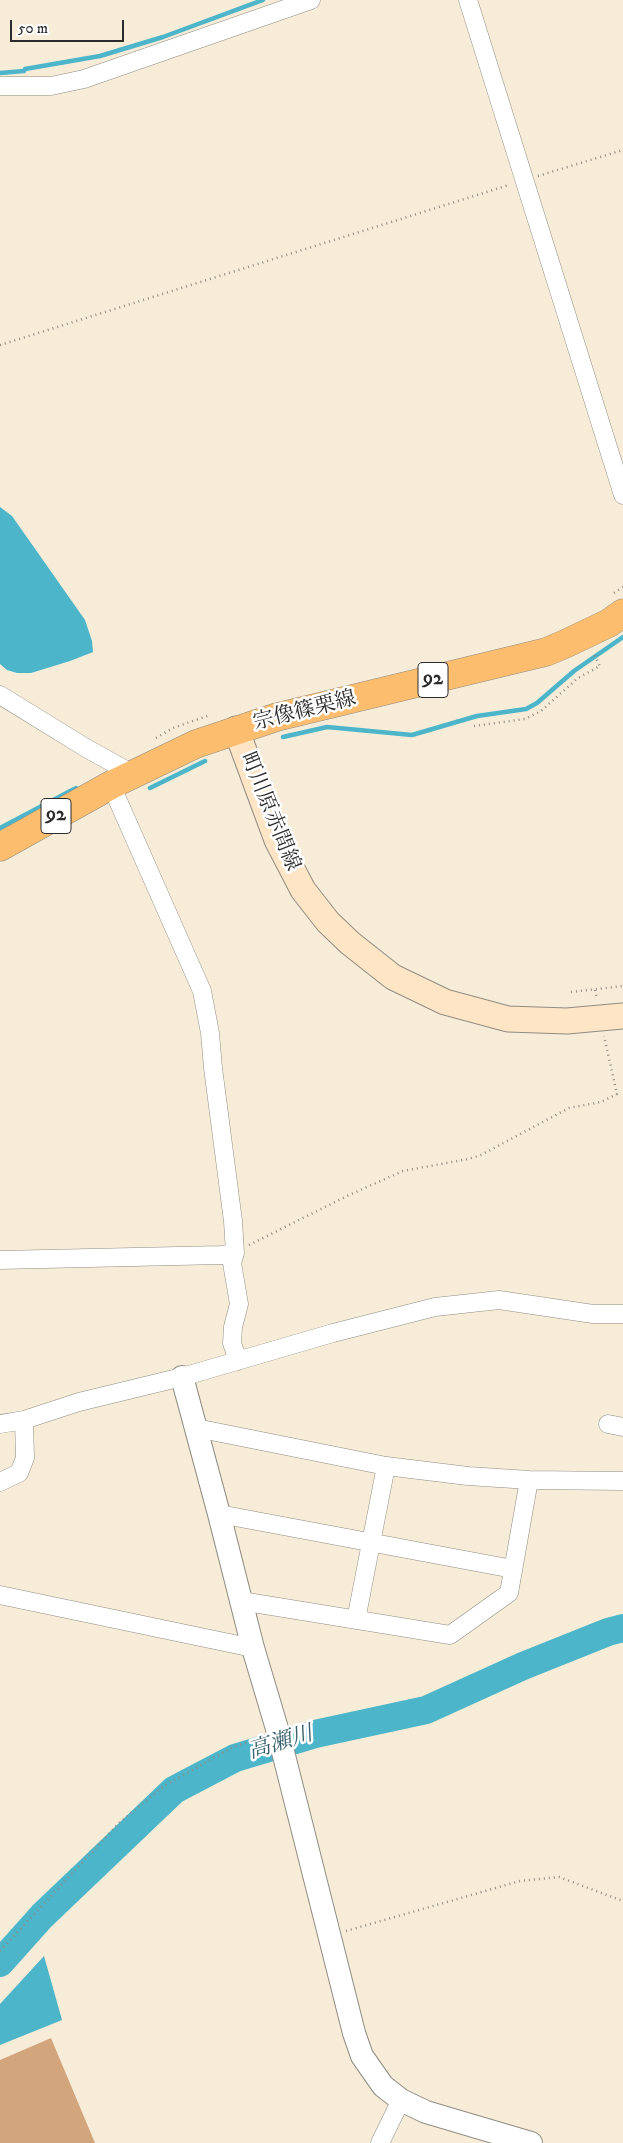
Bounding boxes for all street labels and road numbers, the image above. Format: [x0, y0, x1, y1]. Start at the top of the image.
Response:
road number: 92 [418, 662, 448, 698]
street label: 宗像篠栗線 [251, 687, 359, 737]
street label: 町川原赤間線 [234, 749, 304, 875]
road number: 92 [41, 798, 71, 834]

